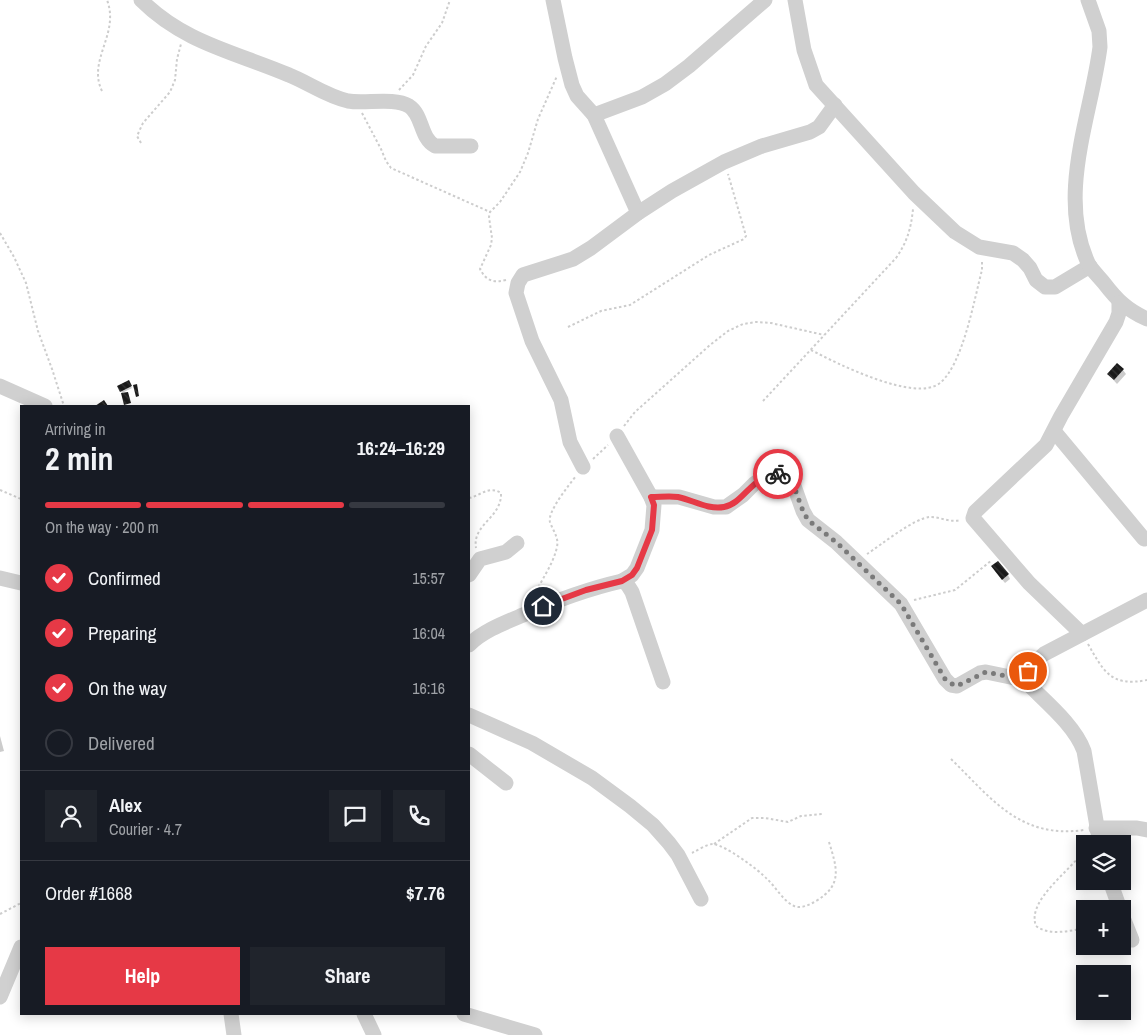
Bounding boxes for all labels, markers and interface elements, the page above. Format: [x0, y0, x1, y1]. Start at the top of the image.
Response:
text: Arriving in [45, 418, 106, 440]
text: 16:24–16:29 [357, 435, 445, 461]
text: 2 min [45, 437, 114, 480]
courier [753, 449, 803, 499]
icon: bike [764, 460, 792, 488]
text: On the way · 200 m [45, 516, 159, 538]
icon: check [45, 564, 73, 592]
text: Confirmed [88, 565, 161, 591]
text: 15:57 [412, 567, 445, 589]
pin [522, 585, 564, 627]
icon: home [529, 592, 557, 620]
icon: check [45, 619, 73, 647]
text: Preparing [88, 620, 156, 646]
text: 16:04 [412, 622, 445, 644]
pin [1007, 650, 1049, 692]
icon: bag [1014, 657, 1042, 685]
icon: check [45, 674, 73, 702]
text: On the way [88, 675, 167, 701]
text: 16:16 [412, 677, 445, 699]
text: Delivered [88, 730, 155, 756]
button: person [45, 790, 97, 842]
button: chat [329, 790, 381, 842]
button: phone [393, 790, 445, 842]
text: Alex [109, 792, 142, 818]
text: Courier · 4.7 [109, 818, 182, 840]
map controls [1076, 835, 1131, 1020]
button: layers [1076, 835, 1131, 890]
text: Order #1668 [45, 880, 132, 906]
text: $7.76 [406, 880, 445, 906]
button: + [1076, 900, 1131, 955]
button: Help [45, 947, 240, 1005]
button: Share [250, 947, 445, 1005]
button: − [1076, 965, 1131, 1020]

